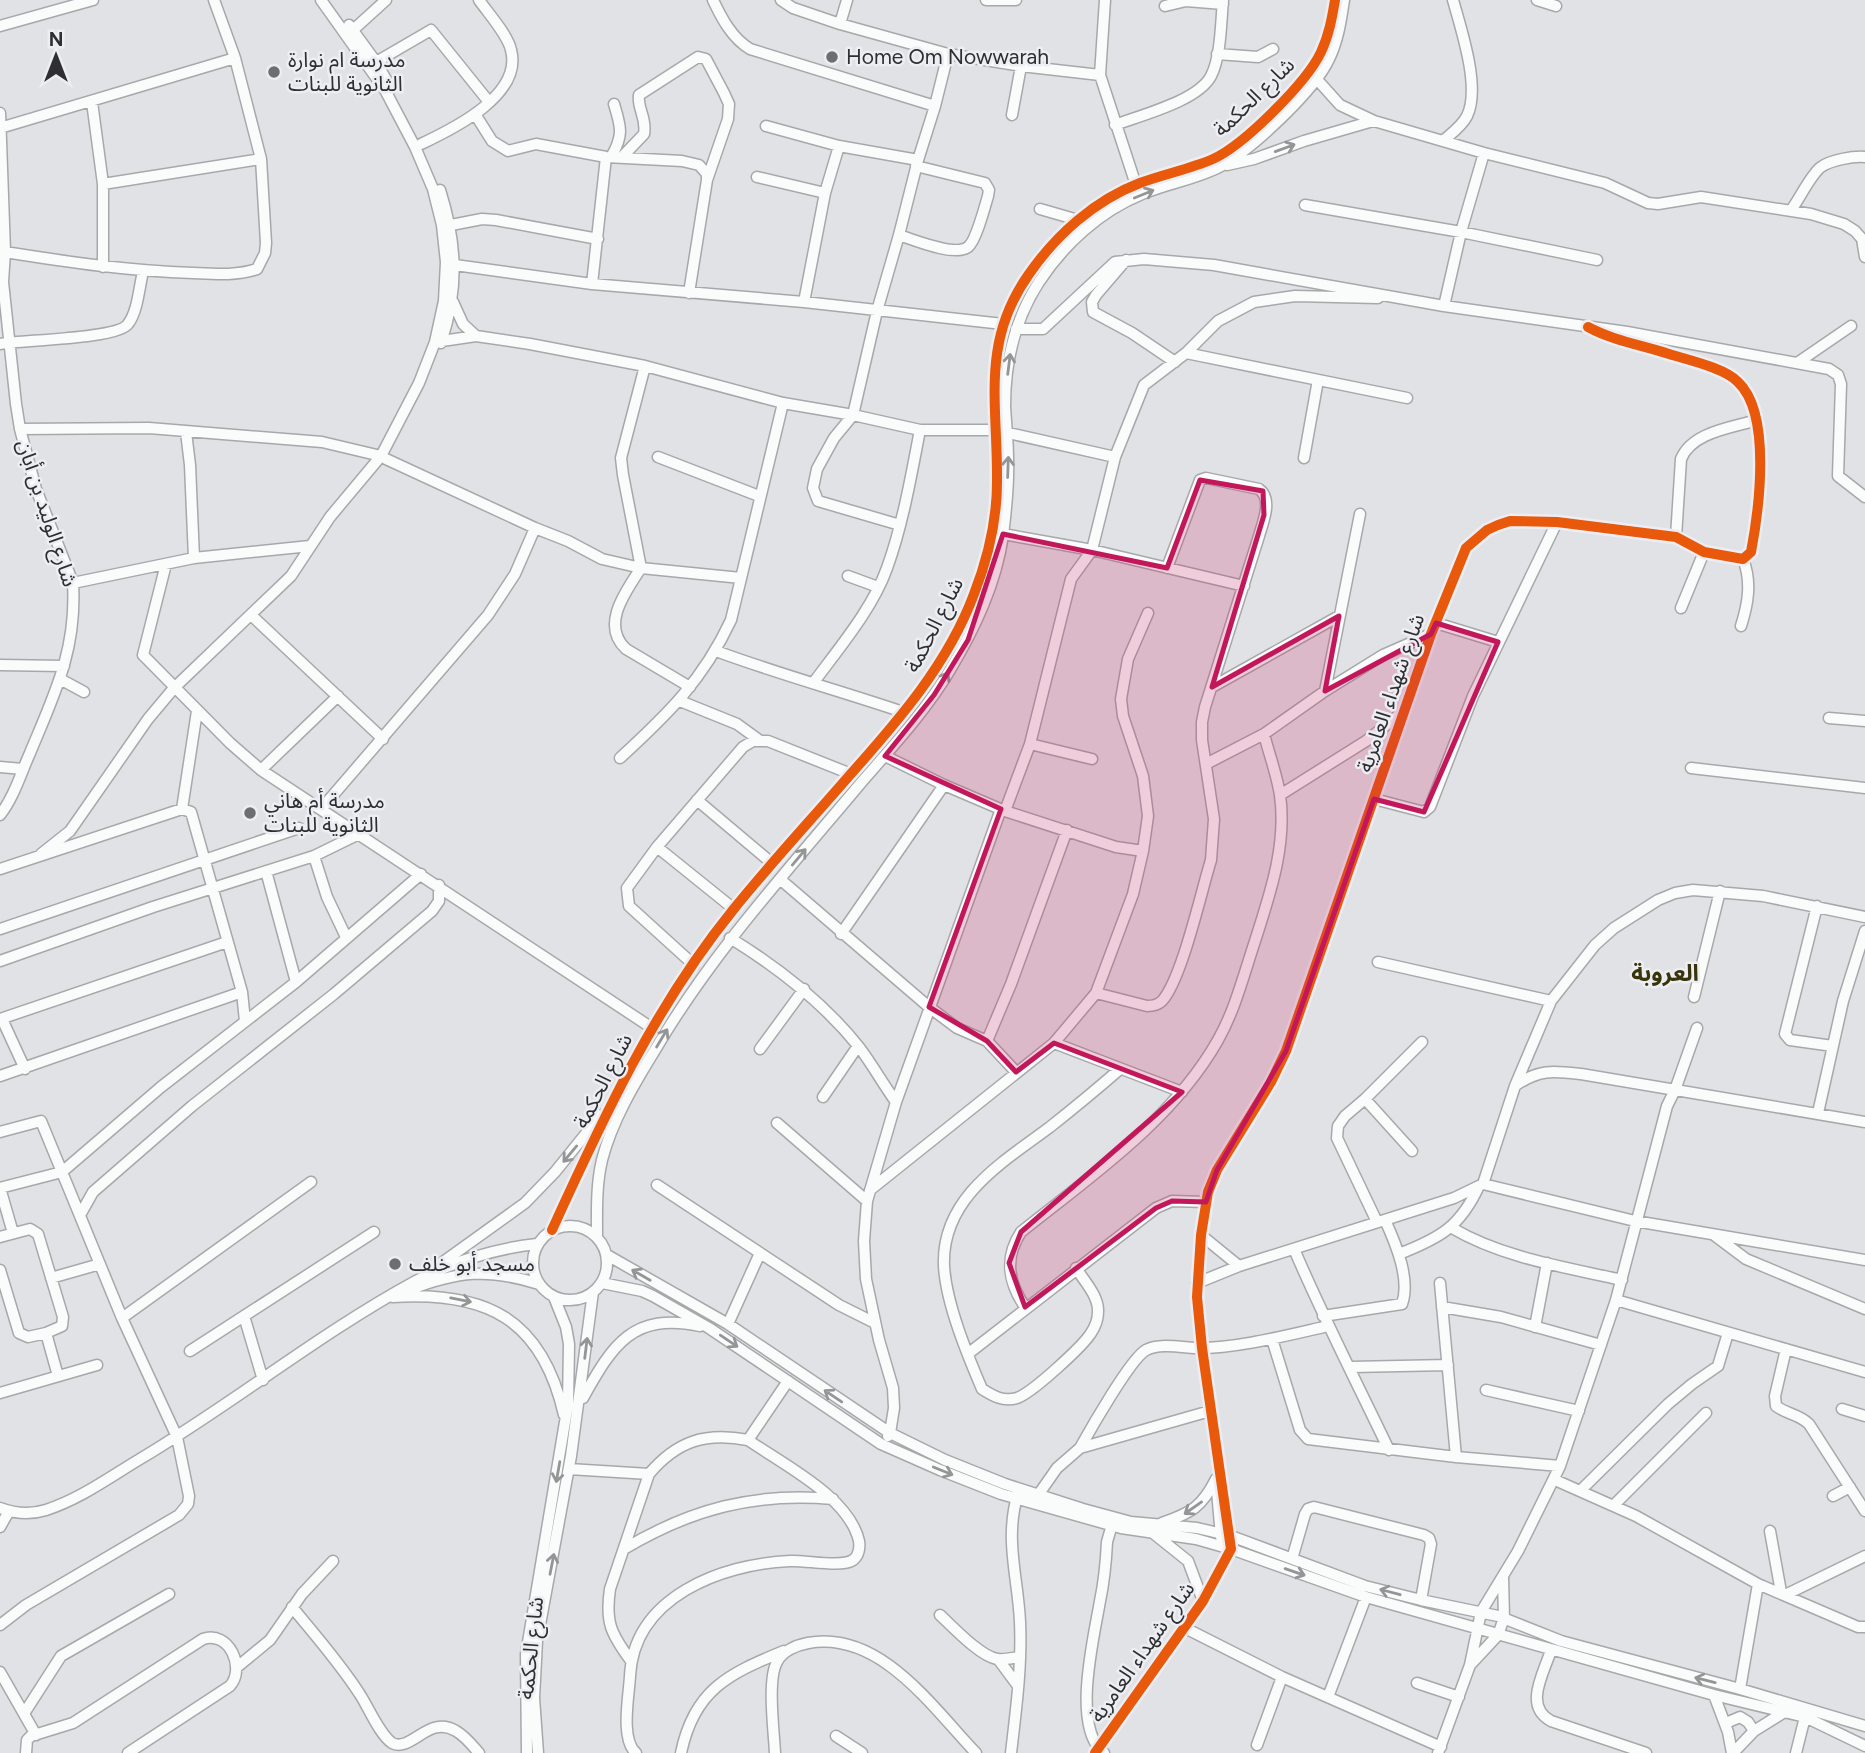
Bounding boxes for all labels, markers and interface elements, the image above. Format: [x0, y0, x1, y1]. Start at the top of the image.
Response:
north arrow [21, 21, 91, 91]
text: N [49, 28, 63, 51]
place label: Home Om Nowwarah [846, 44, 1049, 69]
place label: مدرسة ام نوارة الثانوية للبنات [288, 47, 405, 96]
marker: Home Om Nowwarah [824, 49, 840, 65]
street label: شارع الحكمة [1208, 52, 1301, 144]
marker: مدرسة ام نوارة الثانوية للبنات [266, 64, 282, 80]
one-way arrow [1273, 141, 1295, 153]
one-way arrow [1133, 186, 1154, 199]
one-way arrow [1003, 353, 1016, 376]
street label: شارع الوليد بن أبان [9, 436, 83, 591]
one-way arrow [1001, 456, 1015, 479]
street label: شارع الحكمة [899, 573, 971, 678]
street label: شارع شهداء العامرية [1352, 610, 1432, 776]
one-way arrow [936, 672, 950, 692]
place label: مدرسة أم هاني الثانوية للبنات [264, 788, 385, 837]
marker: مدرسة أم هاني الثانوية للبنات [242, 805, 258, 821]
one-way arrow [791, 849, 807, 867]
district label: العروبة [1631, 959, 1699, 987]
street label: شارع الحكمة [568, 1029, 640, 1134]
one-way arrow [655, 1029, 669, 1049]
one-way arrow [563, 1145, 578, 1163]
place label: مسجد أبو خلف [409, 1251, 535, 1276]
marker: مسجد أبو خلف [387, 1256, 403, 1272]
one-way arrow [631, 1268, 651, 1282]
one-way arrow [449, 1294, 472, 1308]
one-way arrow [719, 1334, 738, 1348]
one-way arrow [580, 1337, 593, 1360]
one-way arrow [824, 1388, 843, 1403]
one-way arrow [550, 1460, 564, 1483]
one-way arrow [932, 1466, 953, 1479]
one-way arrow [1184, 1501, 1203, 1515]
one-way arrow [546, 1553, 560, 1576]
one-way arrow [1284, 1567, 1306, 1579]
street label: شارع شهداء العامرية [1084, 1577, 1202, 1729]
one-way arrow [1380, 1585, 1402, 1598]
street label: شارع الحكمة [513, 1595, 551, 1701]
one-way arrow [1695, 1673, 1717, 1686]

